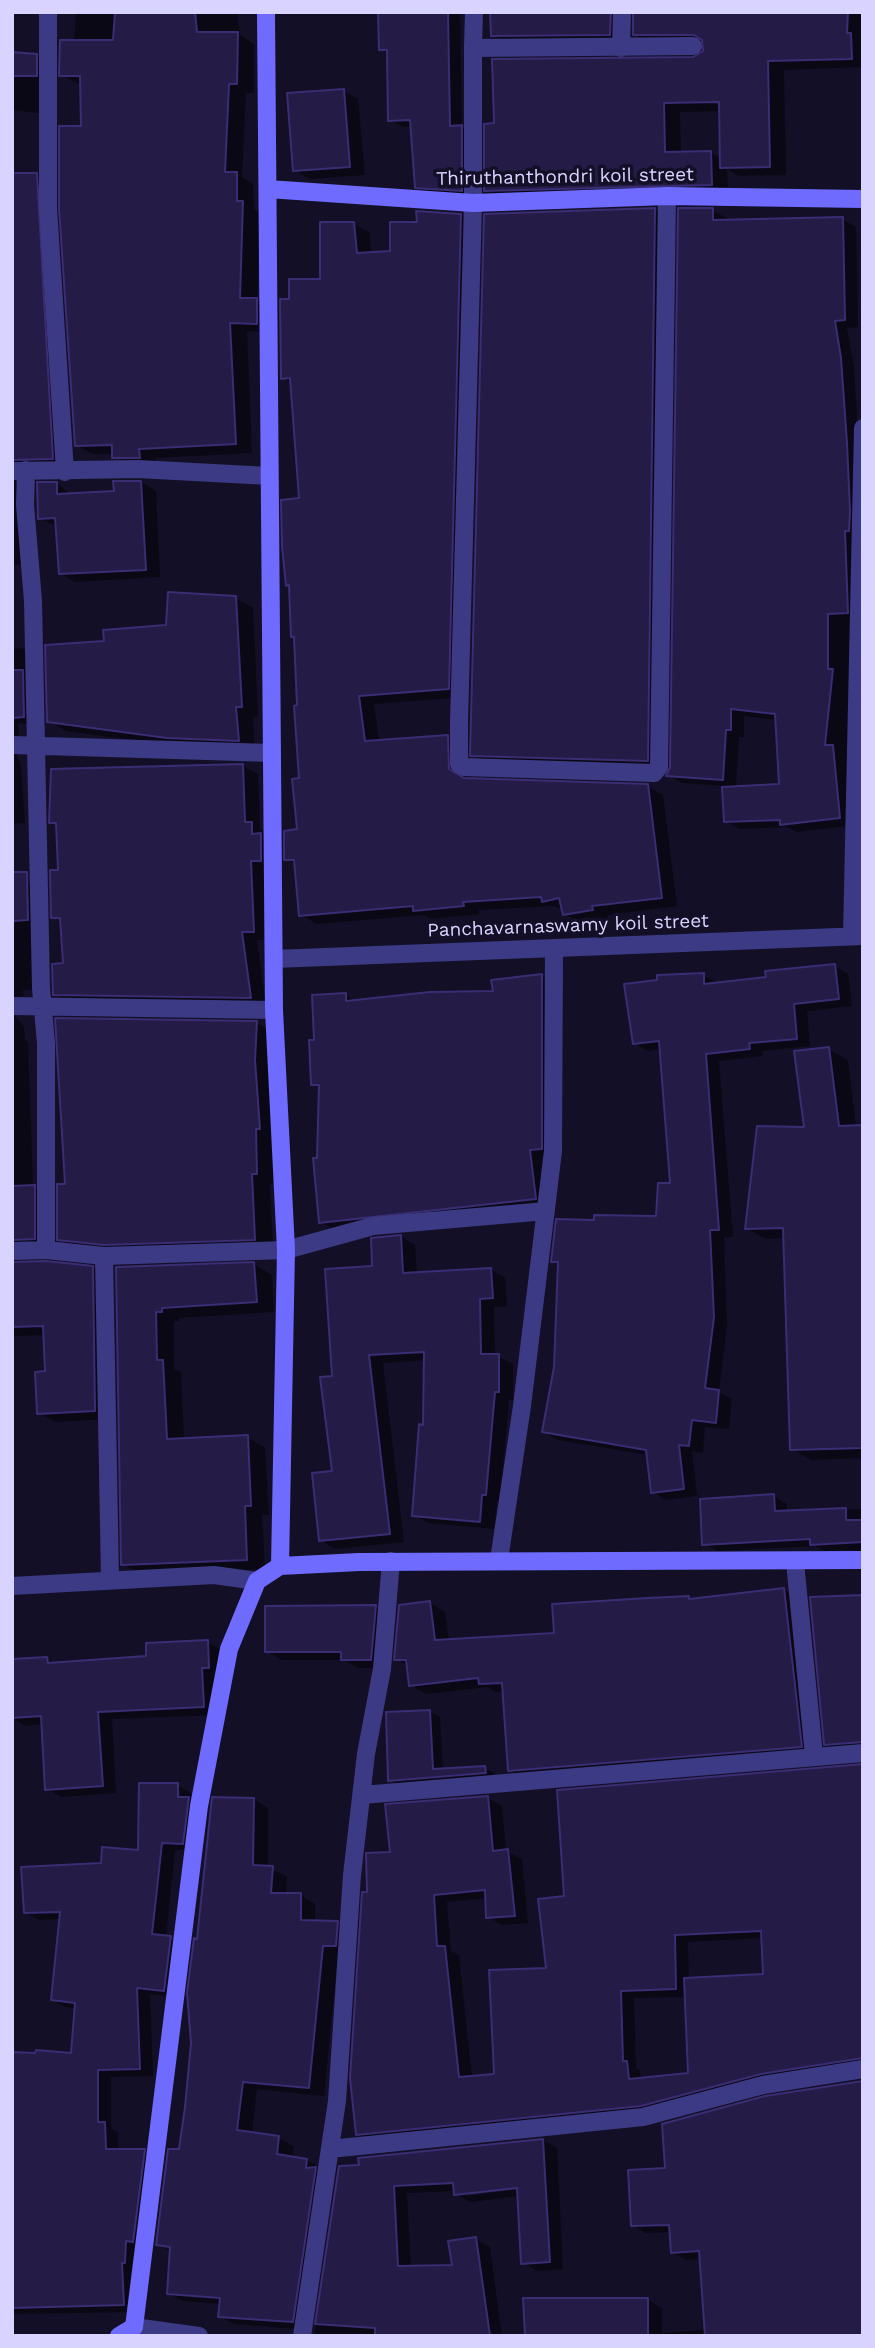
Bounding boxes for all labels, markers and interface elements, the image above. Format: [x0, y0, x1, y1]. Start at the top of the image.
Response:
street label: Thiruthanthondri koil street [436, 163, 694, 191]
street label: Panchavarnaswamy koil street [427, 910, 709, 942]

